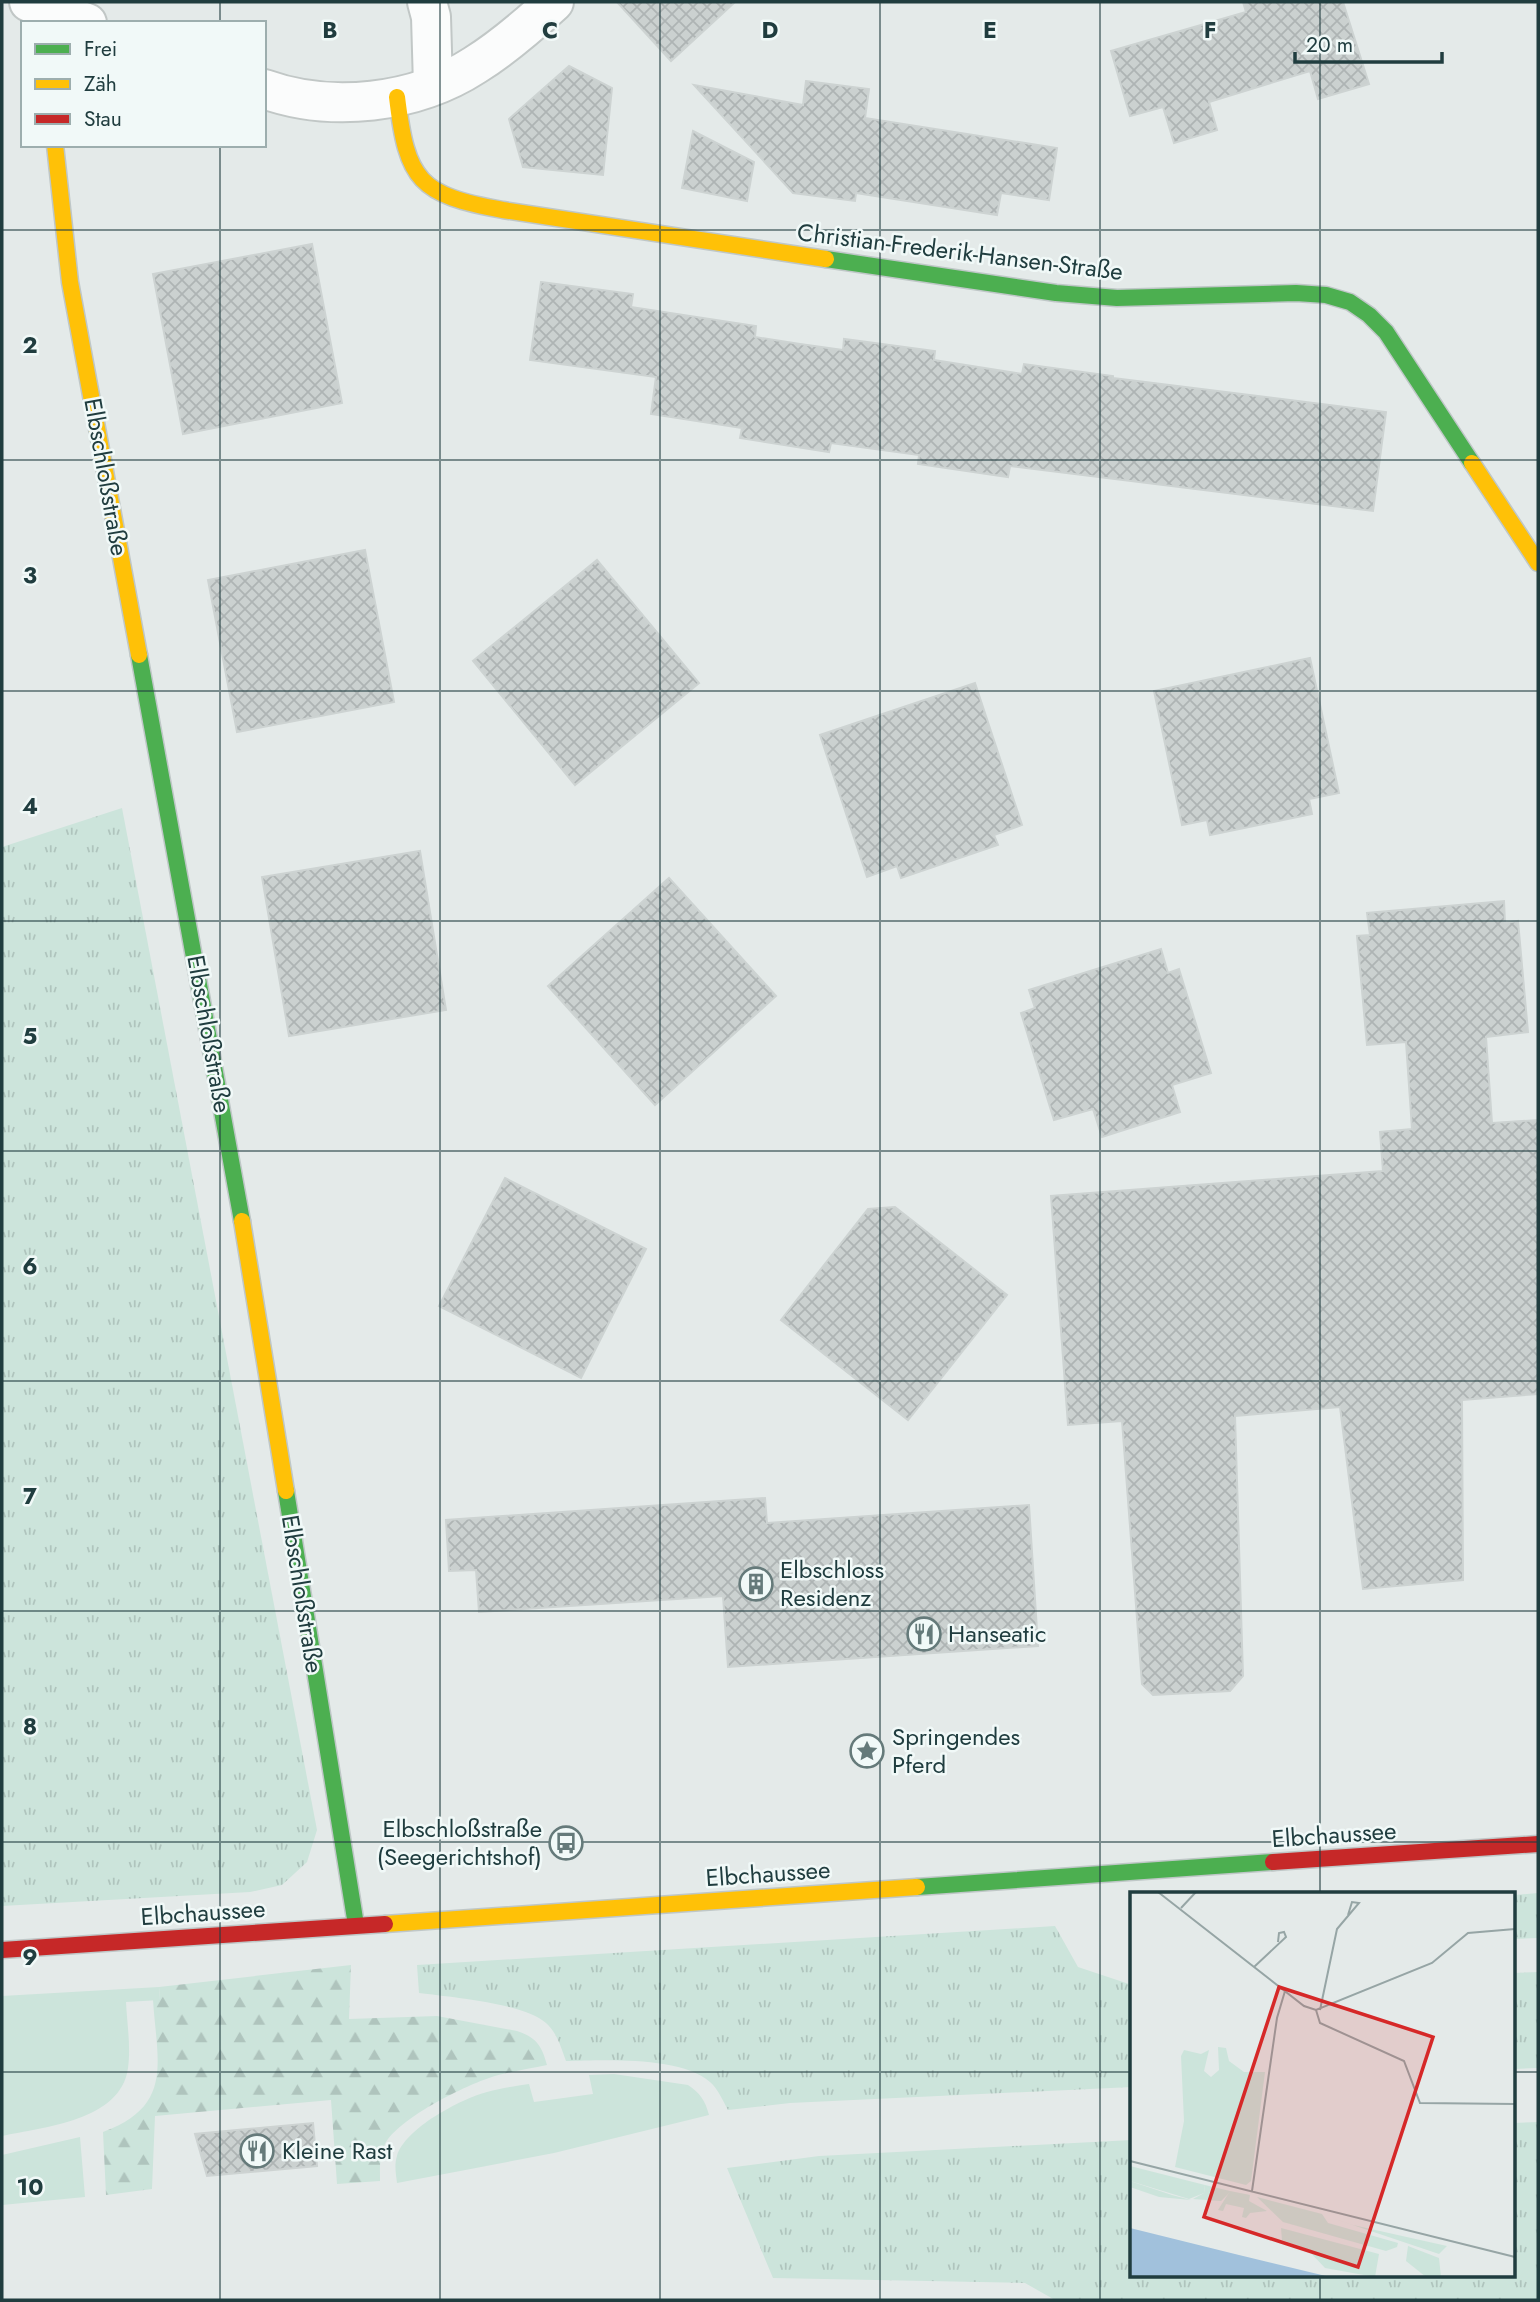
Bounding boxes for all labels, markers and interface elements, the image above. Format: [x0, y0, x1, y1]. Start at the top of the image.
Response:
text: B [322, 13, 338, 47]
text: C [542, 13, 558, 47]
text: D [762, 13, 779, 47]
text: E [983, 13, 997, 47]
text: F [1204, 13, 1216, 47]
legend [21, 21, 266, 147]
scale bar [1295, 21, 1442, 65]
text: 20 m [1306, 30, 1353, 60]
text: Frei [84, 34, 117, 64]
text: Zäh [84, 69, 117, 99]
text: Stau [84, 104, 122, 134]
street label: Christian-Frederik-Hansen-Straße [795, 214, 1125, 289]
text: 2 [22, 328, 38, 362]
street label: Elbschloßstraße [75, 395, 138, 558]
text: 3 [23, 558, 37, 592]
text: 4 [22, 789, 38, 823]
street label: Elbschloßstraße [178, 952, 241, 1115]
text: 5 [23, 1019, 37, 1053]
text: 6 [22, 1249, 38, 1283]
text: 7 [23, 1479, 37, 1513]
street label: Elbschloßstraße [273, 1512, 332, 1675]
place label: Elbschloss Residenz [780, 1552, 884, 1615]
building icon: Elbschloss Residenz [737, 1565, 775, 1603]
restaurant icon: Hanseatic [905, 1615, 943, 1653]
place label: Hanseatic [948, 1616, 1046, 1651]
text: 8 [23, 1709, 37, 1743]
place label: Springendes Pferd [892, 1719, 1020, 1782]
place icon: Springendes Pferd [848, 1732, 886, 1770]
place label: Elbschloßstraße (Seegerichtshof) [377, 1811, 542, 1874]
street label: Elbchaussee [1271, 1813, 1397, 1856]
bus stop icon: Elbschloßstraße (Seegerichtshof) [547, 1824, 585, 1862]
street label: Elbchaussee [705, 1852, 831, 1895]
street label: Elbchaussee [140, 1891, 266, 1934]
inset map [1130, 1892, 1516, 2278]
text: 9 [22, 1940, 38, 1974]
restaurant icon: Kleine Rast [238, 2132, 276, 2170]
place label: Kleine Rast [282, 2133, 392, 2168]
text: 10 [17, 2170, 43, 2204]

